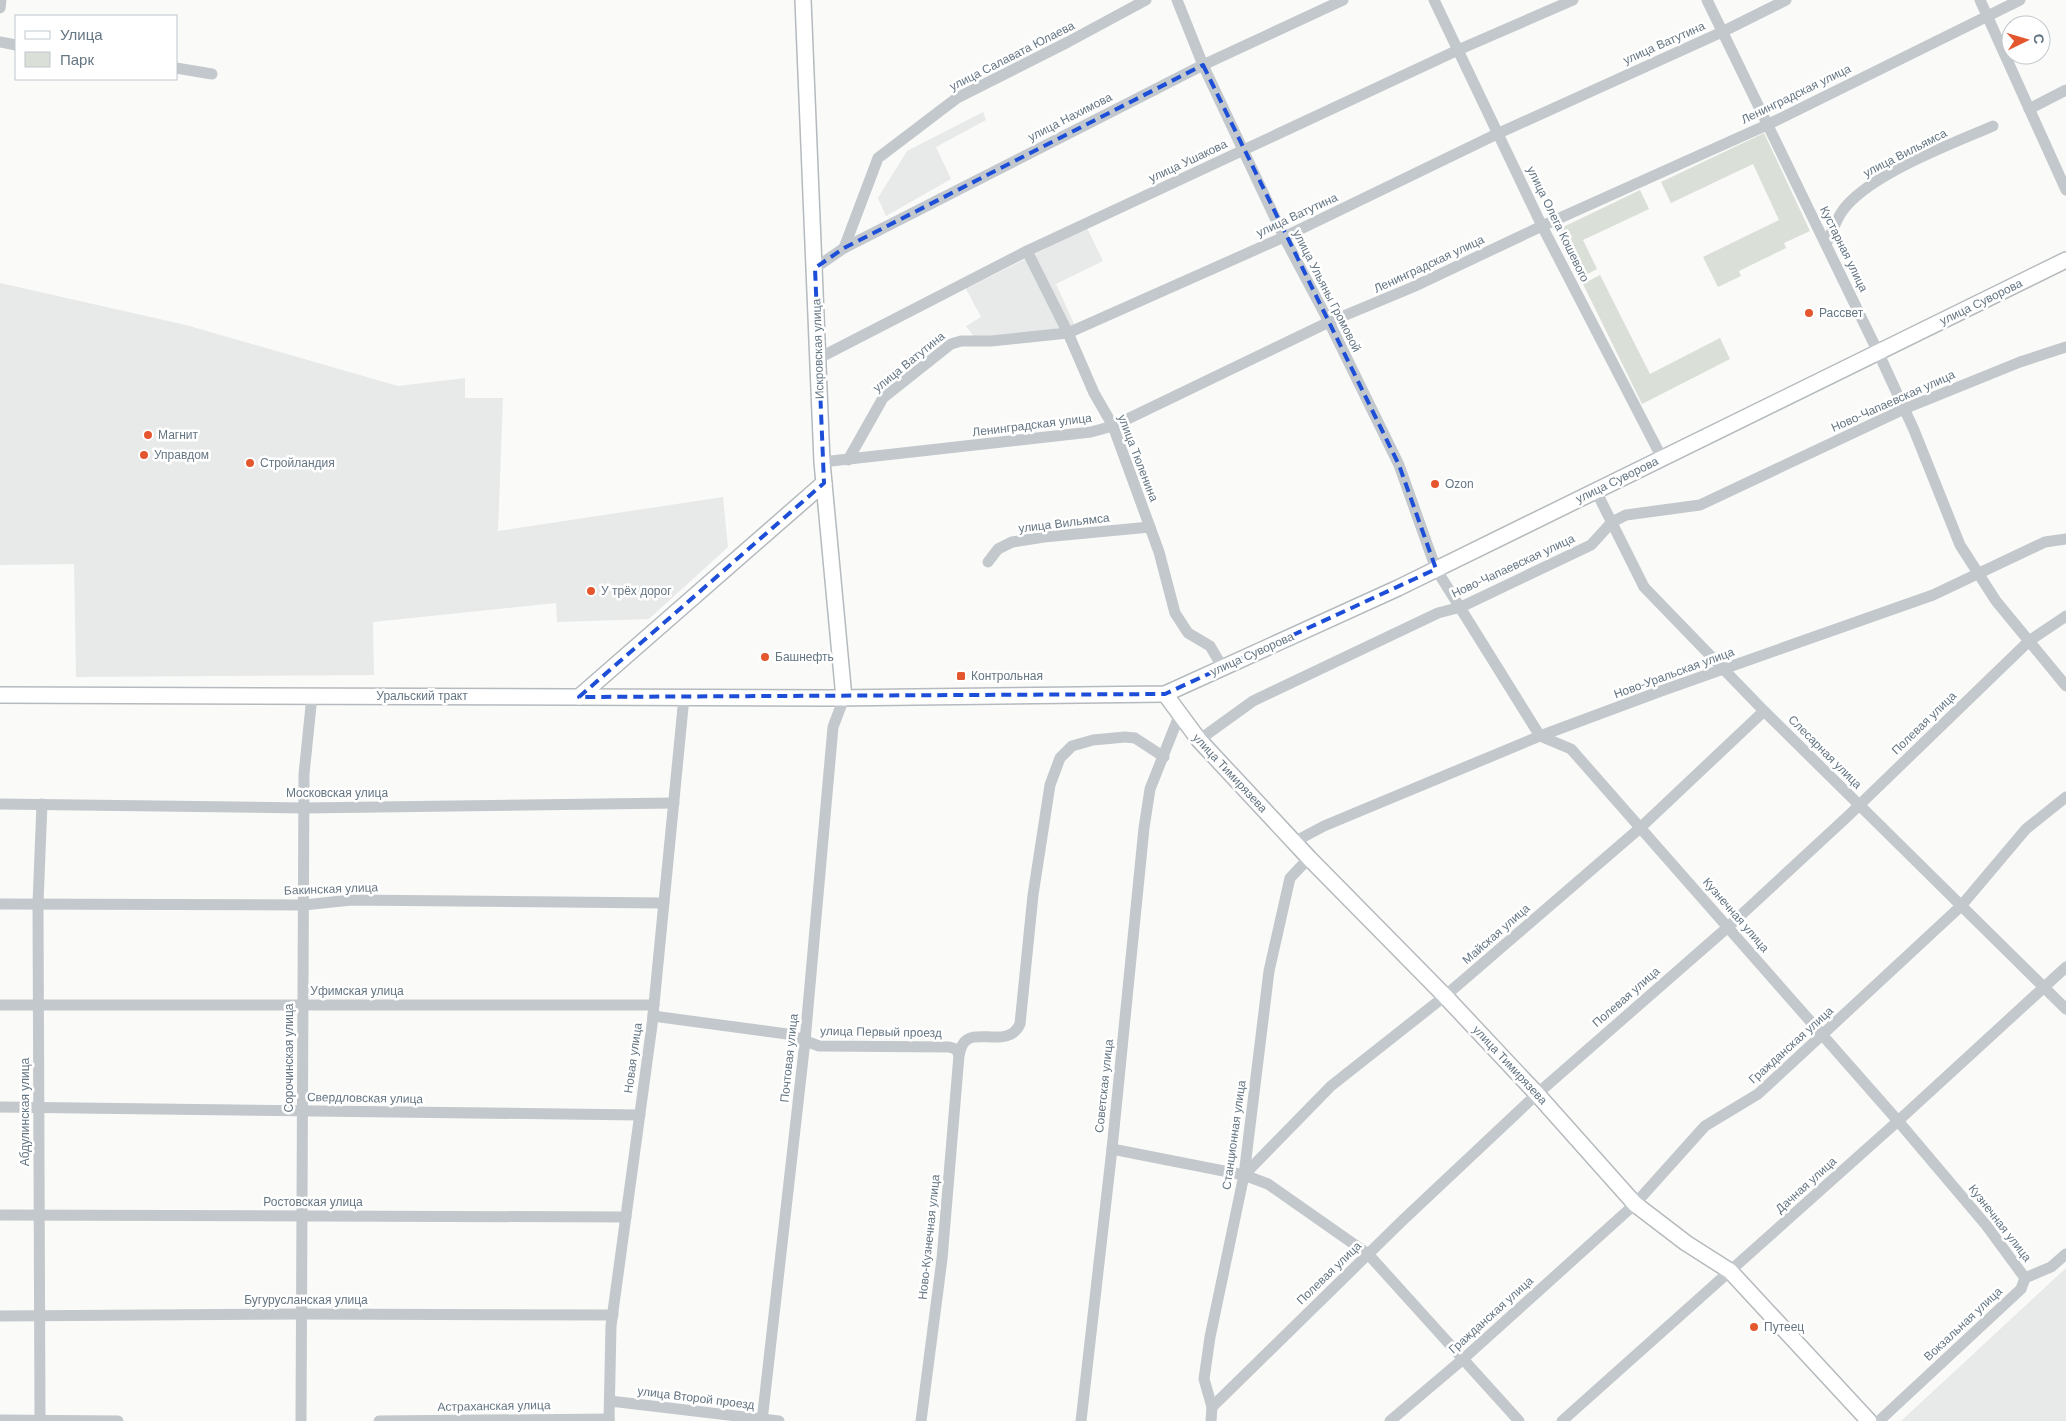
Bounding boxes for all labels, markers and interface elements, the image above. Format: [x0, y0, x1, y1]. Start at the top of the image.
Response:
legend [15, 15, 178, 80]
north arrow [2001, 15, 2051, 65]
street label: улица Салавата Юлаева [947, 18, 1077, 94]
street label: улица Ватутина [1621, 19, 1707, 67]
text: Улица [60, 26, 103, 43]
text: С [2031, 33, 2047, 45]
text: Парк [60, 51, 94, 68]
street label: Ленинградская улица [1739, 61, 1853, 127]
street label: улица Нахимова [1026, 90, 1115, 144]
street label: улица Вильямса [1861, 126, 1949, 180]
street label: улица Ушакова [1147, 137, 1230, 185]
street label: улица Олега Кошевого [1524, 164, 1592, 284]
street label: улица Ватутина [1254, 190, 1340, 240]
street label: Кустарная улица [1817, 204, 1871, 294]
street label: улица Ульяны Громовой [1290, 228, 1364, 354]
street label: Ленинградская улица [1372, 232, 1487, 296]
street label: улица Суворова [1937, 276, 2025, 328]
street label: Искровская улица [809, 298, 827, 399]
place label: Рассвет [1819, 306, 1864, 320]
marker: Рассвет [1803, 307, 1815, 319]
street label: улица Ватутина [870, 329, 948, 395]
street label: Ново-Чапаевская улица [1829, 367, 1957, 435]
street label: Ленинградская улица [971, 411, 1093, 439]
street label: улица Тюленина [1115, 412, 1161, 504]
place label: Магнит [158, 428, 199, 442]
marker: Магнит [142, 429, 154, 441]
place label: Управдом [154, 448, 209, 462]
marker: Управдом [138, 449, 150, 461]
street label: улица Суворова [1573, 454, 1661, 506]
place label: Стройландия [260, 456, 335, 470]
marker: Стройландия [244, 457, 256, 469]
place label: Ozon [1445, 477, 1474, 491]
marker: Ozon [1429, 478, 1441, 490]
street label: улица Вильямса [1018, 510, 1111, 536]
street label: Ново-Чапаевская улица [1449, 531, 1577, 601]
place label: У трёх дорог [601, 584, 672, 598]
marker: У трёх дорог [585, 585, 597, 597]
street label: улица Суворова [1208, 629, 1296, 679]
street label: Ново-Уральская улица [1612, 645, 1736, 701]
place label: Башнефть [775, 650, 834, 664]
marker: Башнефть [759, 651, 771, 663]
place label: Контрольная [971, 669, 1043, 683]
marker: Контрольная [955, 670, 967, 682]
street label: Полевая улица [1889, 688, 1959, 757]
street label: Уральский тракт [376, 689, 468, 703]
street label: Слесарная улица [1785, 712, 1865, 792]
street label: улица Тимирязева [1190, 731, 1270, 816]
street label: Московская улица [286, 786, 388, 800]
street label: Кузнечная улица [1700, 875, 1772, 955]
street label: Бакинская улица [284, 880, 379, 898]
street label: Майская улица [1460, 901, 1533, 967]
street label: Полевая улица [1590, 964, 1663, 1030]
street label: Уфимская улица [310, 984, 404, 998]
street label: Сорочинская улица [282, 1003, 296, 1113]
street label: Гражданская улица [1746, 1003, 1836, 1087]
street label: Почтовая улица [777, 1013, 801, 1103]
street label: Новая улица [621, 1022, 645, 1094]
street label: улица Тимирязева [1470, 1023, 1550, 1108]
street label: улица Первый проезд [820, 1024, 942, 1040]
street label: Советская улица [1092, 1038, 1116, 1134]
street label: Абдулинская улица [18, 1057, 32, 1166]
street label: Станционная улица [1219, 1079, 1249, 1191]
street label: Свердловская улица [307, 1090, 423, 1106]
street label: Дачная улица [1773, 1154, 1839, 1216]
street label: Ново-Кузнечная улица [915, 1173, 943, 1300]
street label: Кузнечная улица [1966, 1182, 2035, 1265]
street label: Ростовская улица [263, 1195, 363, 1209]
street label: Полевая улица [1294, 1238, 1364, 1307]
street label: Гражданская улица [1446, 1273, 1536, 1357]
street label: Вокзальная улица [1921, 1284, 2005, 1364]
street label: Бугурусланская улица [244, 1293, 368, 1307]
place label: Путеец [1764, 1320, 1804, 1334]
marker: Путеец [1748, 1321, 1760, 1333]
street label: улица Второй проезд [637, 1384, 755, 1412]
street label: Астраханская улица [437, 1398, 551, 1414]

